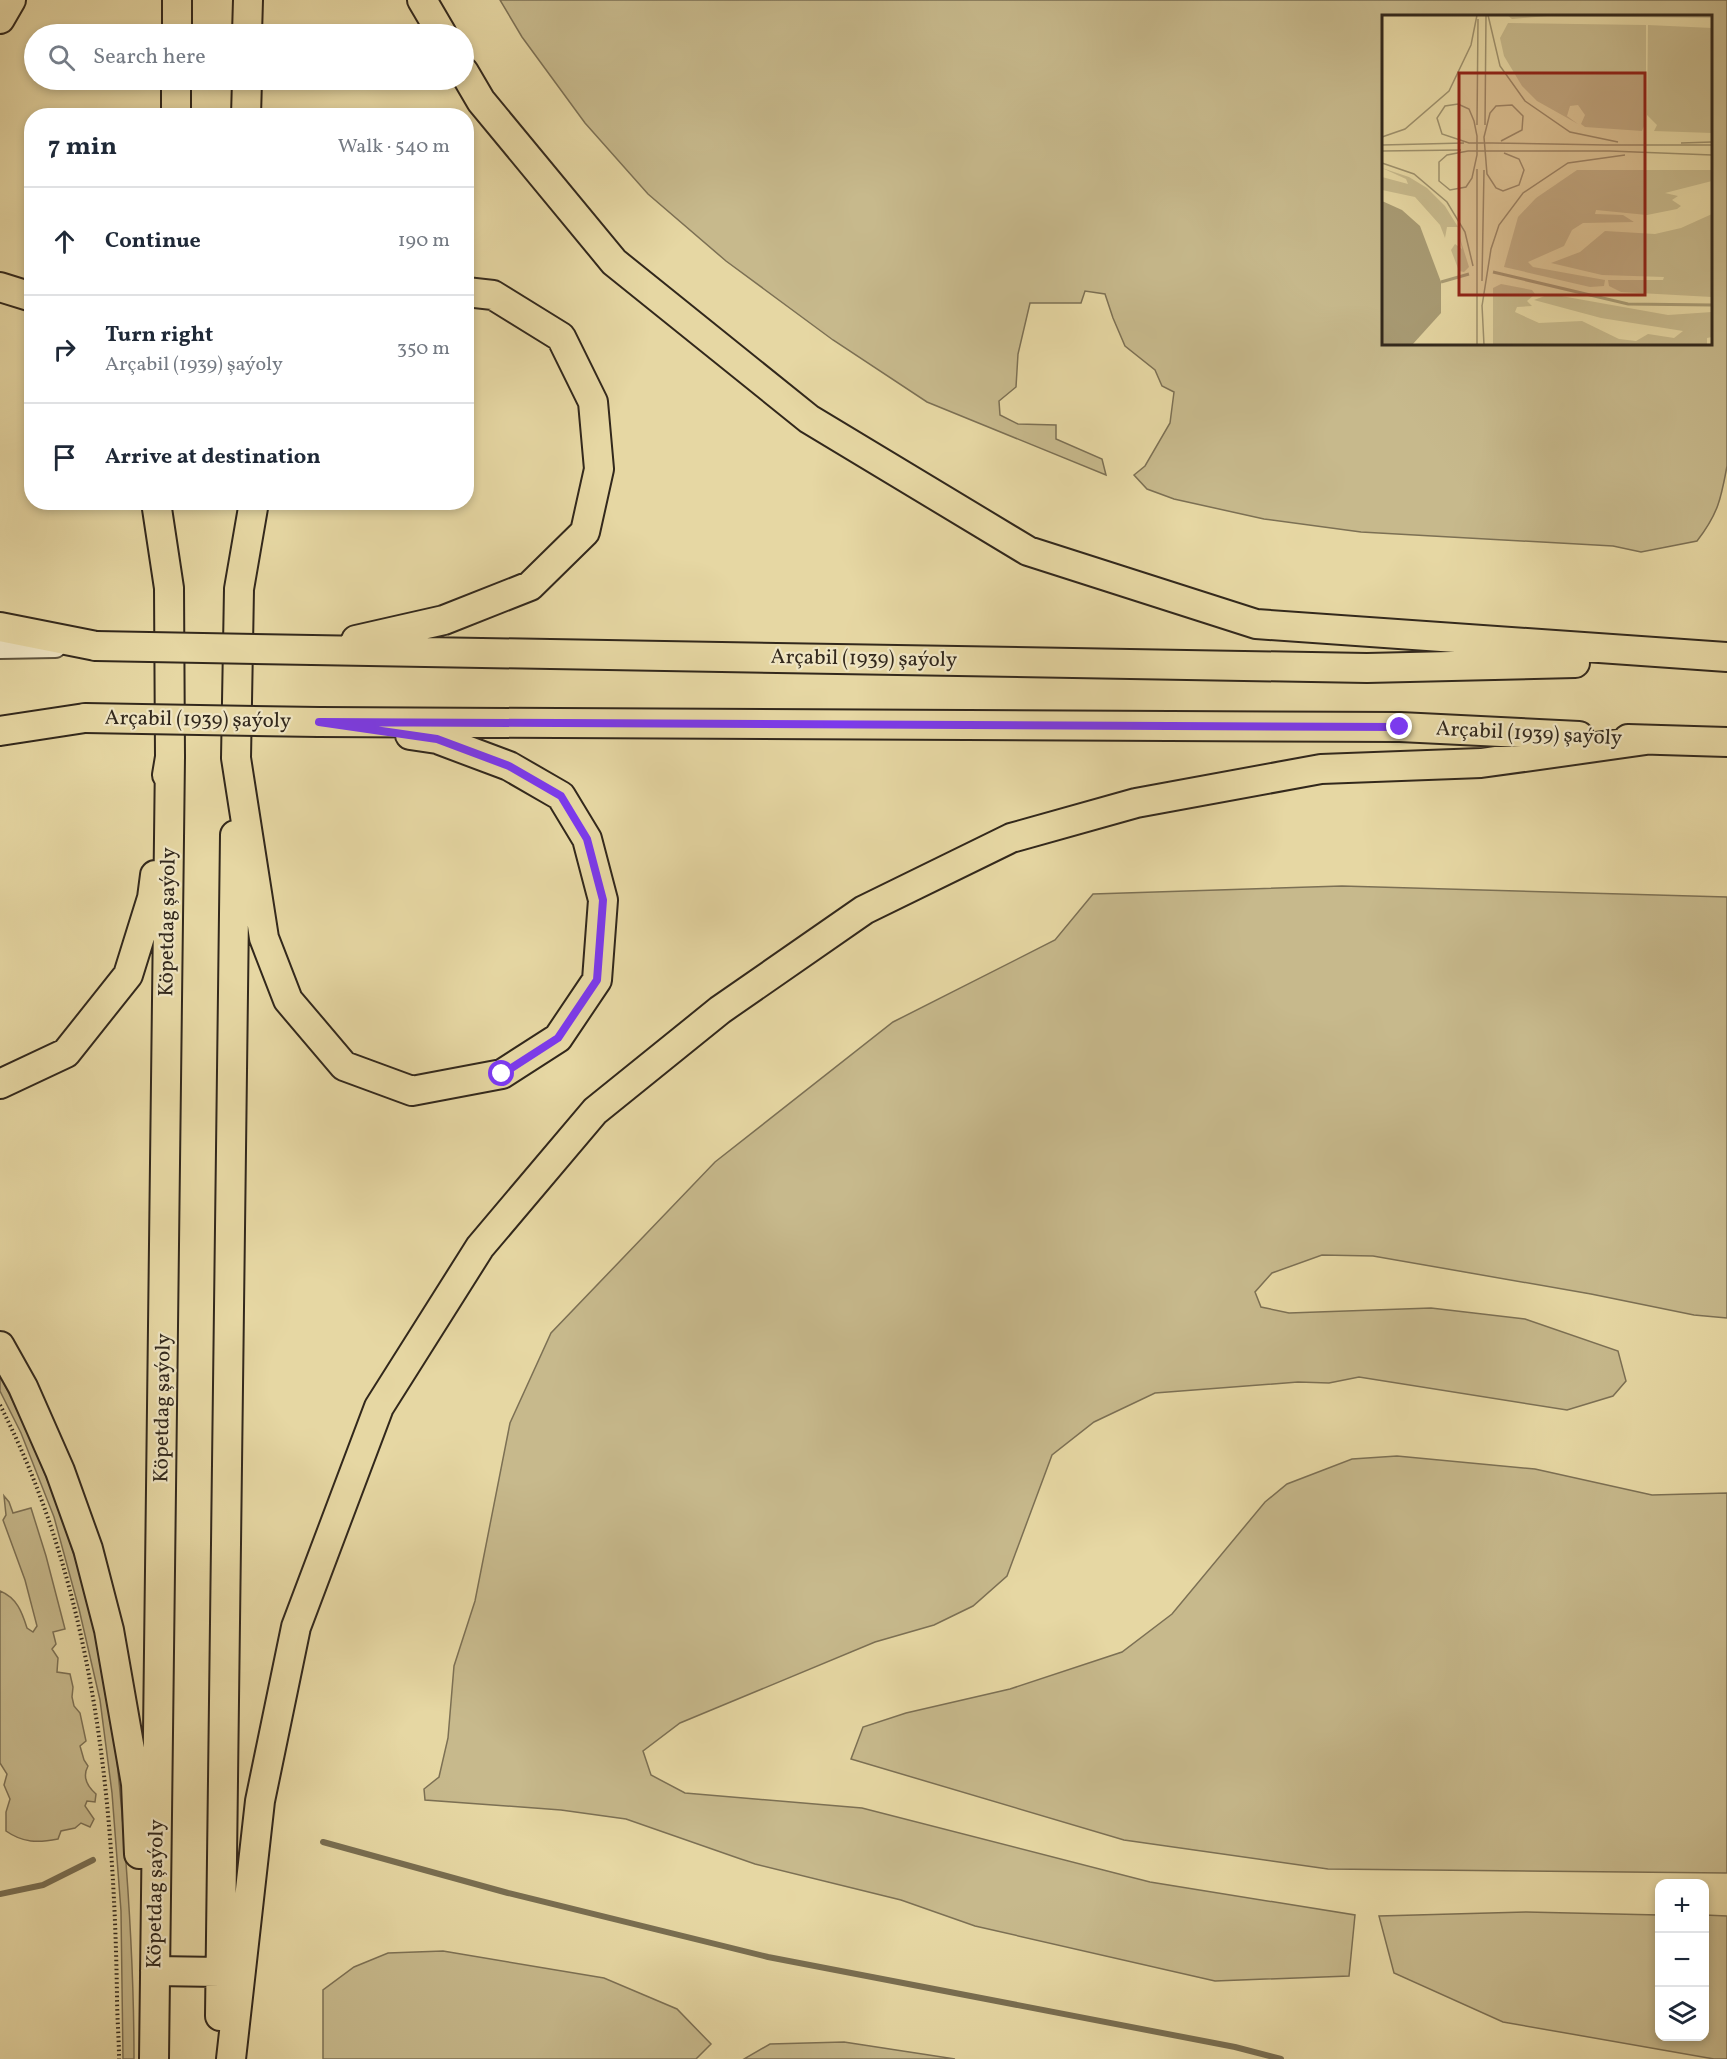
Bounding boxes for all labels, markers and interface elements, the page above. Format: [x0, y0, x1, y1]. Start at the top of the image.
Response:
inset map [1382, 15, 1712, 345]
search box [24, 24, 474, 90]
icon: search [45, 41, 78, 74]
text: Search here [93, 42, 206, 73]
text: 7 min [48, 129, 117, 165]
text: Walk · 540 m [338, 133, 450, 161]
icon: ahead [48, 225, 81, 258]
text: Continue [105, 226, 201, 257]
text: 190 m [398, 227, 450, 255]
text: Turn right [105, 320, 213, 351]
icon: right [48, 333, 81, 366]
text: 350 m [397, 335, 450, 363]
text: Arçabil (1939) şaýoly [105, 351, 283, 379]
icon: arrive [48, 441, 81, 474]
text: Arrive at destination [105, 442, 321, 473]
street label: Arçabil (1939) şaýoly [770, 643, 958, 675]
street label: Arçabil (1939) şaýoly [104, 704, 292, 736]
route end [1386, 713, 1412, 739]
street label: Arçabil (1939) şaýoly [1435, 715, 1624, 753]
street label: Köpetdag şaýoly [152, 846, 184, 997]
route start [488, 1060, 514, 1086]
street label: Köpetdag şaýoly [147, 1332, 179, 1483]
street label: Köpetdag şaýoly [140, 1818, 172, 1969]
map controls [1655, 1879, 1709, 2041]
button: + [1655, 1879, 1709, 1933]
button: − [1655, 1933, 1709, 1987]
button: layers [1655, 1987, 1709, 2041]

